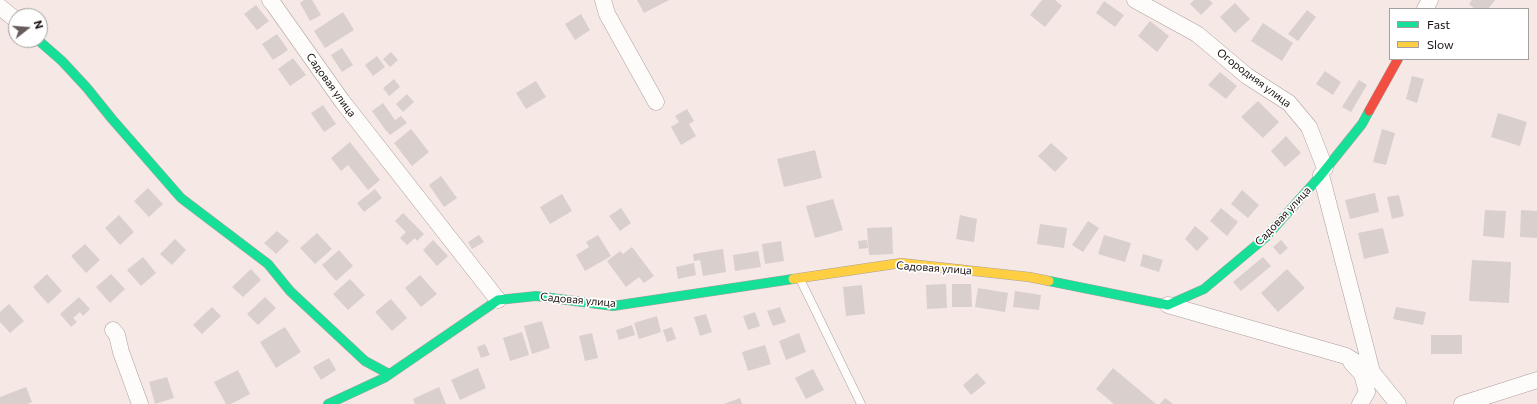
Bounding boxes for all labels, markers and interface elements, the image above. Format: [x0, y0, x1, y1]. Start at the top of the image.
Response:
north arrow [8, 8, 48, 48]
legend [1389, 8, 1529, 60]
text: Fast [1427, 17, 1450, 31]
text: N [32, 19, 46, 30]
text: Slow [1427, 37, 1454, 51]
street label: Огородняя улица [1214, 46, 1294, 110]
street label: Садовая улица [303, 50, 359, 120]
street label: Садовая улица [1252, 184, 1314, 248]
street label: Садовая улица [896, 259, 972, 277]
street label: Садовая улица [540, 290, 616, 310]

